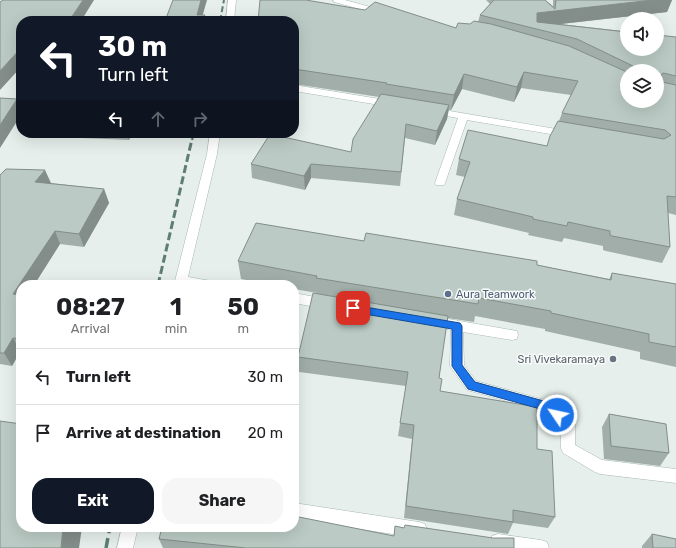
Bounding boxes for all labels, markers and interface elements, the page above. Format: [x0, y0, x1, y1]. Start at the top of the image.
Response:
map controls [620, 12, 664, 108]
button: sound [620, 12, 664, 56]
text: 30 m [98, 30, 167, 63]
icon: left [32, 32, 84, 84]
text: Turn left [98, 64, 168, 86]
button: layers [620, 64, 664, 108]
icon: left [105, 108, 127, 130]
icon: ahead [147, 108, 169, 130]
icon: right [189, 108, 211, 130]
place label: Aura Teamwork [456, 288, 535, 301]
marker: Aura Teamwork [443, 289, 453, 299]
pin [336, 291, 370, 325]
text: 08:27 [56, 293, 125, 321]
text: 1 [170, 293, 182, 321]
text: 50 [227, 293, 259, 321]
icon: arrive [342, 297, 364, 319]
text: Arrival [71, 321, 110, 336]
text: min [165, 321, 187, 336]
text: m [237, 321, 249, 336]
place label: Sri Vivekaramaya [518, 353, 605, 366]
marker: Sri Vivekaramaya [608, 354, 618, 364]
icon: left [32, 366, 54, 388]
text: Turn left [66, 368, 131, 386]
text: 30 m [247, 368, 283, 386]
position arrow [536, 394, 578, 436]
icon: arrive [32, 422, 54, 444]
text: Arrive at destination [66, 424, 221, 442]
text: 20 m [248, 424, 283, 442]
button: Exit [32, 478, 154, 524]
button: Share [162, 478, 283, 524]

